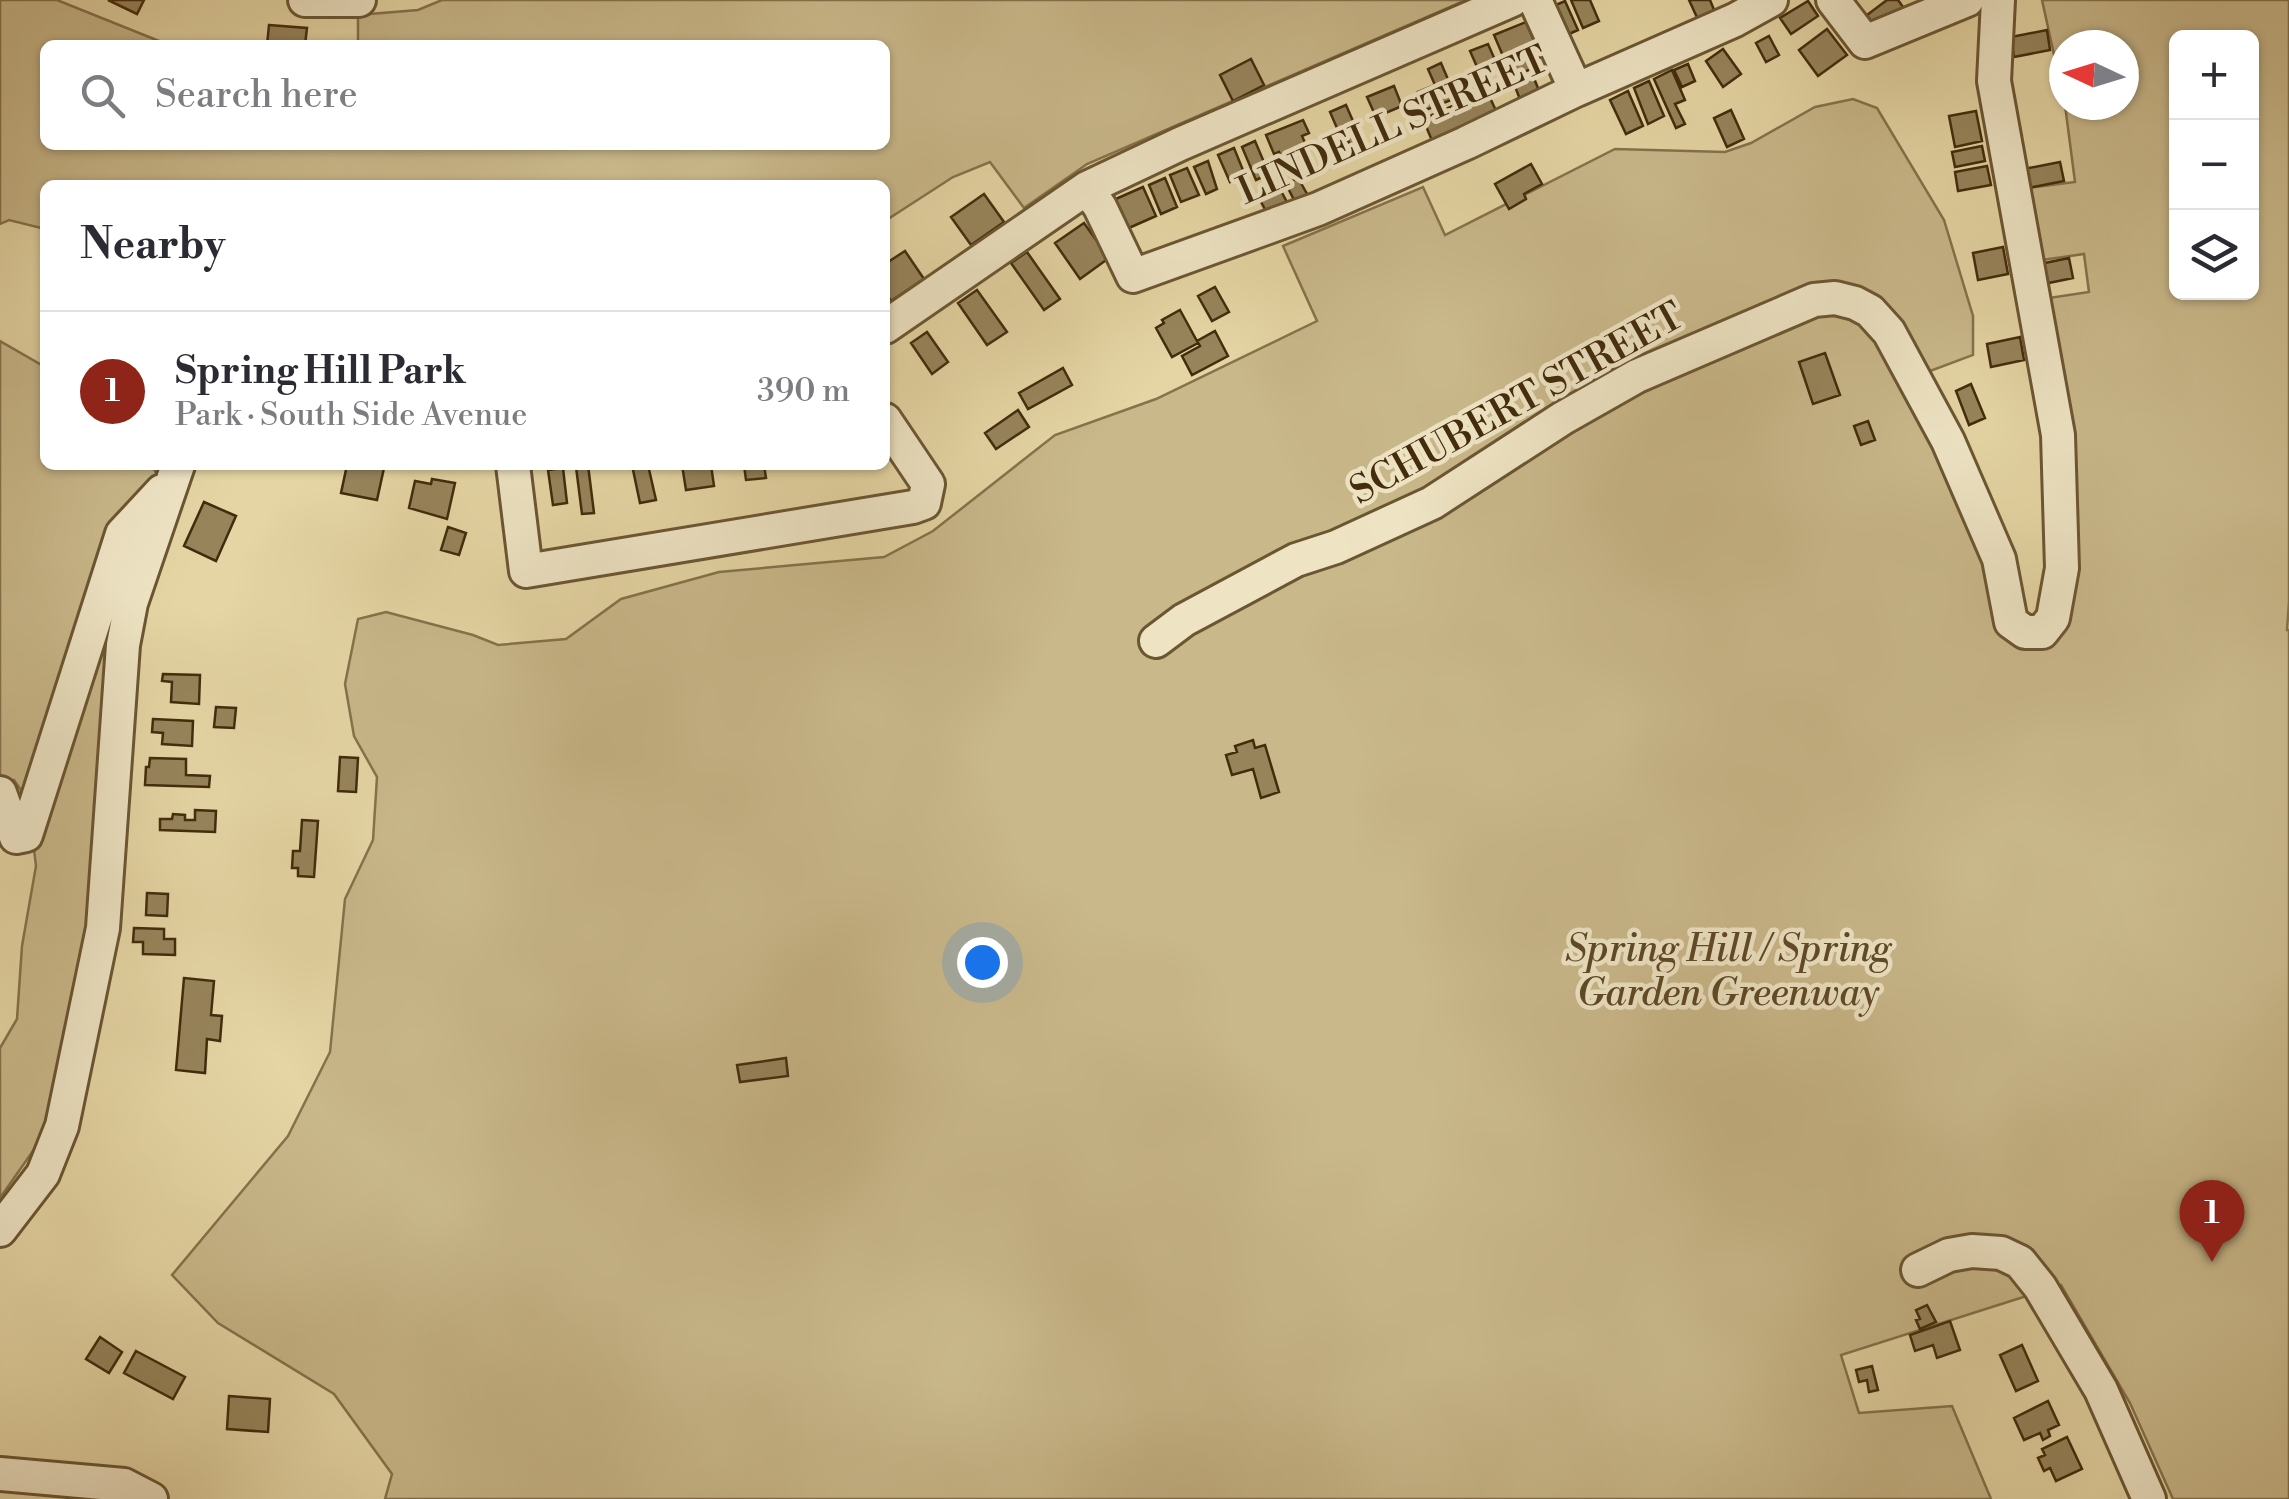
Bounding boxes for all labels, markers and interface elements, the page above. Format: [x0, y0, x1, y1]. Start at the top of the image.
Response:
north arrow [2049, 30, 2139, 120]
map controls [2169, 30, 2259, 300]
button: + [2169, 30, 2259, 120]
street label: LINDELL STREET [1230, 36, 1556, 216]
search box [40, 40, 890, 150]
icon: search [75, 68, 130, 123]
text: Search here [155, 72, 358, 119]
button: − [2169, 120, 2259, 210]
button: layers [2169, 210, 2259, 300]
text: Nearby [80, 219, 225, 272]
street label: SCHUBERT STREET [1342, 293, 1692, 515]
text: Spring Hill Park [175, 348, 466, 395]
text: 1 [105, 371, 120, 411]
text: 390 m [757, 371, 850, 411]
text: Park · South Side Avenue [175, 395, 527, 435]
park label: Spring Hill / Spring Garden Greenway [1565, 926, 1893, 1017]
your location [957, 937, 1008, 988]
pin: 1 [2180, 1180, 2244, 1262]

